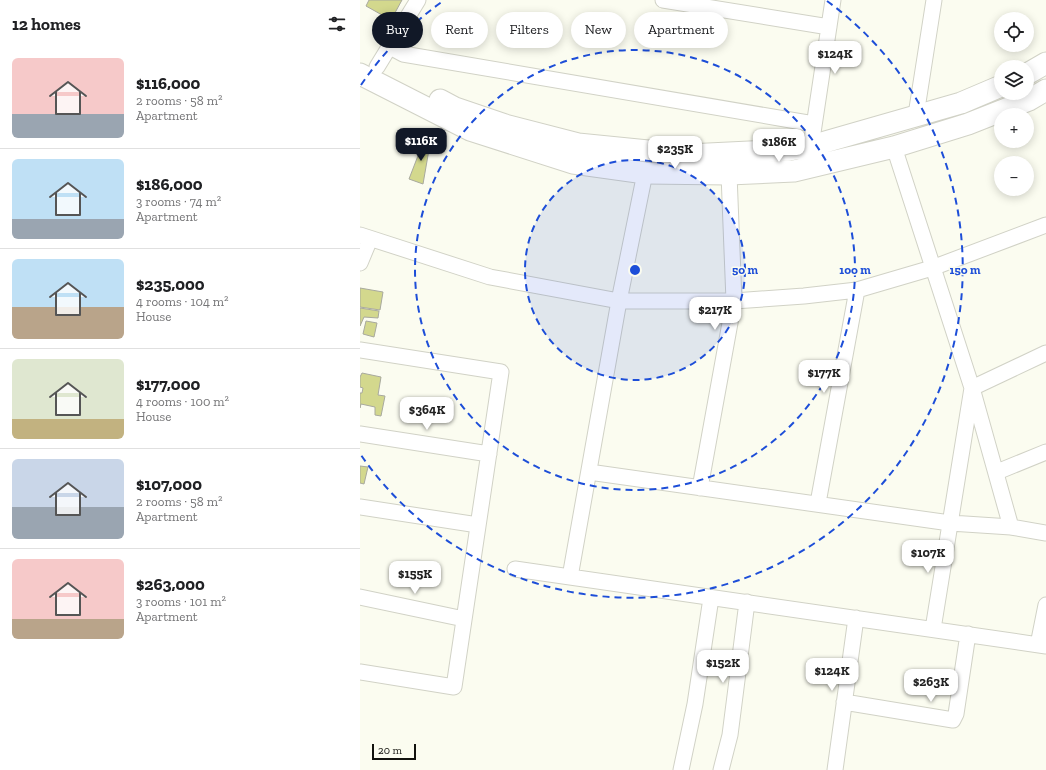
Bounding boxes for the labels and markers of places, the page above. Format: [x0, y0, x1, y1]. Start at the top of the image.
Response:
pin: $124K [807, 41, 863, 75]
pin: $116K [393, 128, 449, 162]
pin: $186K [751, 129, 807, 163]
pin: $235K [647, 136, 703, 170]
centre of rings [628, 263, 642, 277]
pin: $217K [687, 297, 743, 331]
pin: $177K [796, 360, 852, 394]
pin: $364K [399, 397, 455, 431]
pin: $107K [900, 540, 956, 574]
pin: $155K [387, 561, 443, 595]
pin: $152K [695, 650, 751, 684]
pin: $124K [804, 658, 860, 692]
pin: $263K [903, 669, 959, 703]

